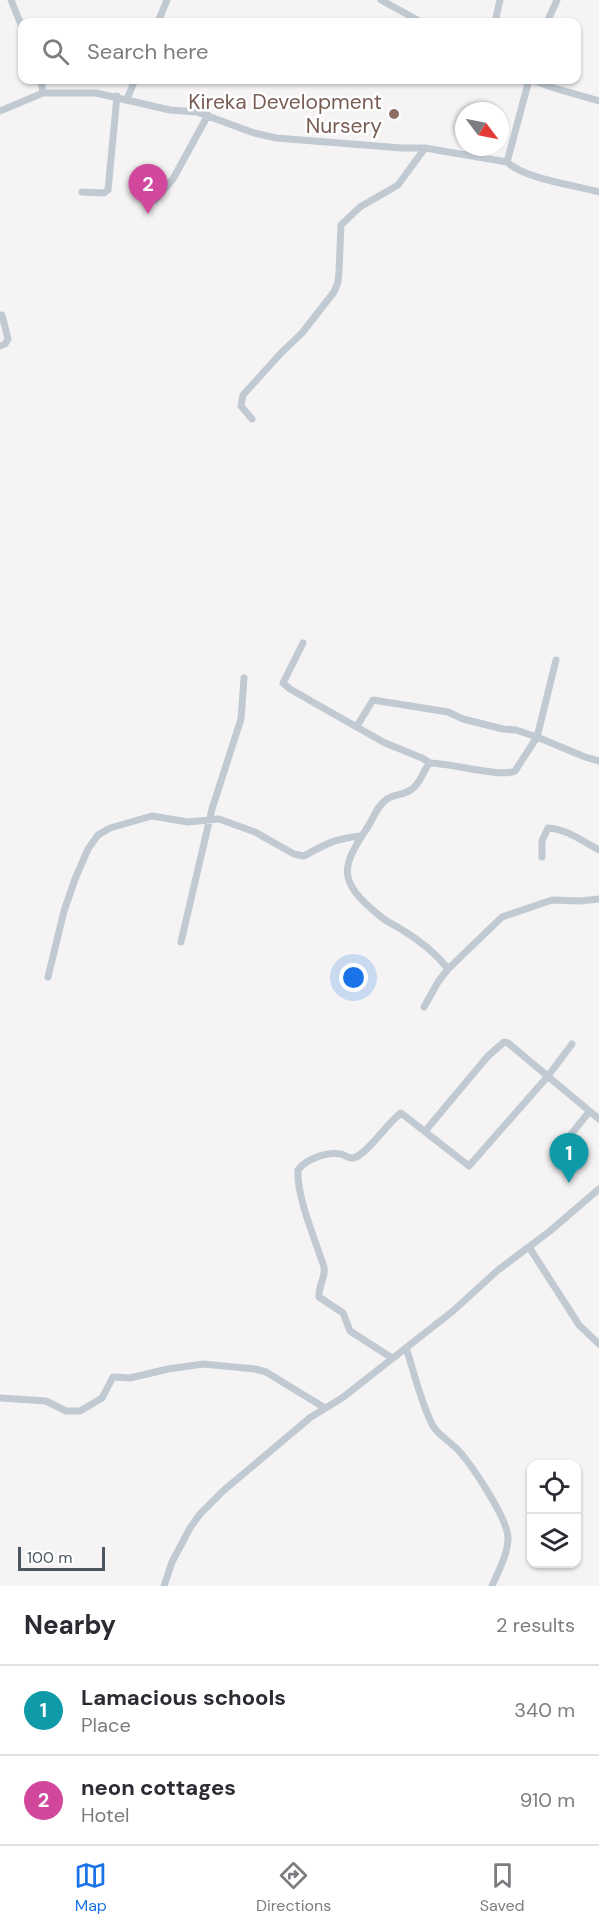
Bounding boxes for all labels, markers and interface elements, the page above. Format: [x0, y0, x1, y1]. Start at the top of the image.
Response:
search box [18, 18, 581, 84]
icon: search [39, 35, 72, 68]
text: Search here [87, 37, 208, 66]
place label: Kireka Development Nursery [188, 88, 382, 140]
north arrow [455, 102, 509, 156]
marker: Kireka Development Nursery [387, 107, 401, 121]
pin: 2 [128, 164, 168, 214]
your location [339, 963, 368, 992]
pin: 1 [550, 1134, 588, 1183]
map controls [527, 1460, 581, 1568]
button: locate [527, 1460, 581, 1514]
button: layers [527, 1514, 581, 1568]
scale bar [18, 1544, 105, 1572]
text: 100 m [27, 1547, 72, 1568]
text: Nearby [24, 1608, 116, 1642]
text: 2 results [496, 1612, 575, 1638]
text: Lamacious schools [81, 1683, 286, 1712]
text: 1 [40, 1697, 47, 1723]
text: 340 m [514, 1697, 575, 1723]
text: Place [81, 1712, 131, 1738]
text: neon cottages [81, 1773, 236, 1802]
text: 2 [38, 1787, 49, 1813]
text: 910 m [520, 1787, 575, 1813]
text: Hotel [81, 1802, 129, 1828]
tab: Map [74, 1859, 107, 1916]
tab: Directions [256, 1859, 331, 1916]
tab: Saved [480, 1859, 525, 1916]

